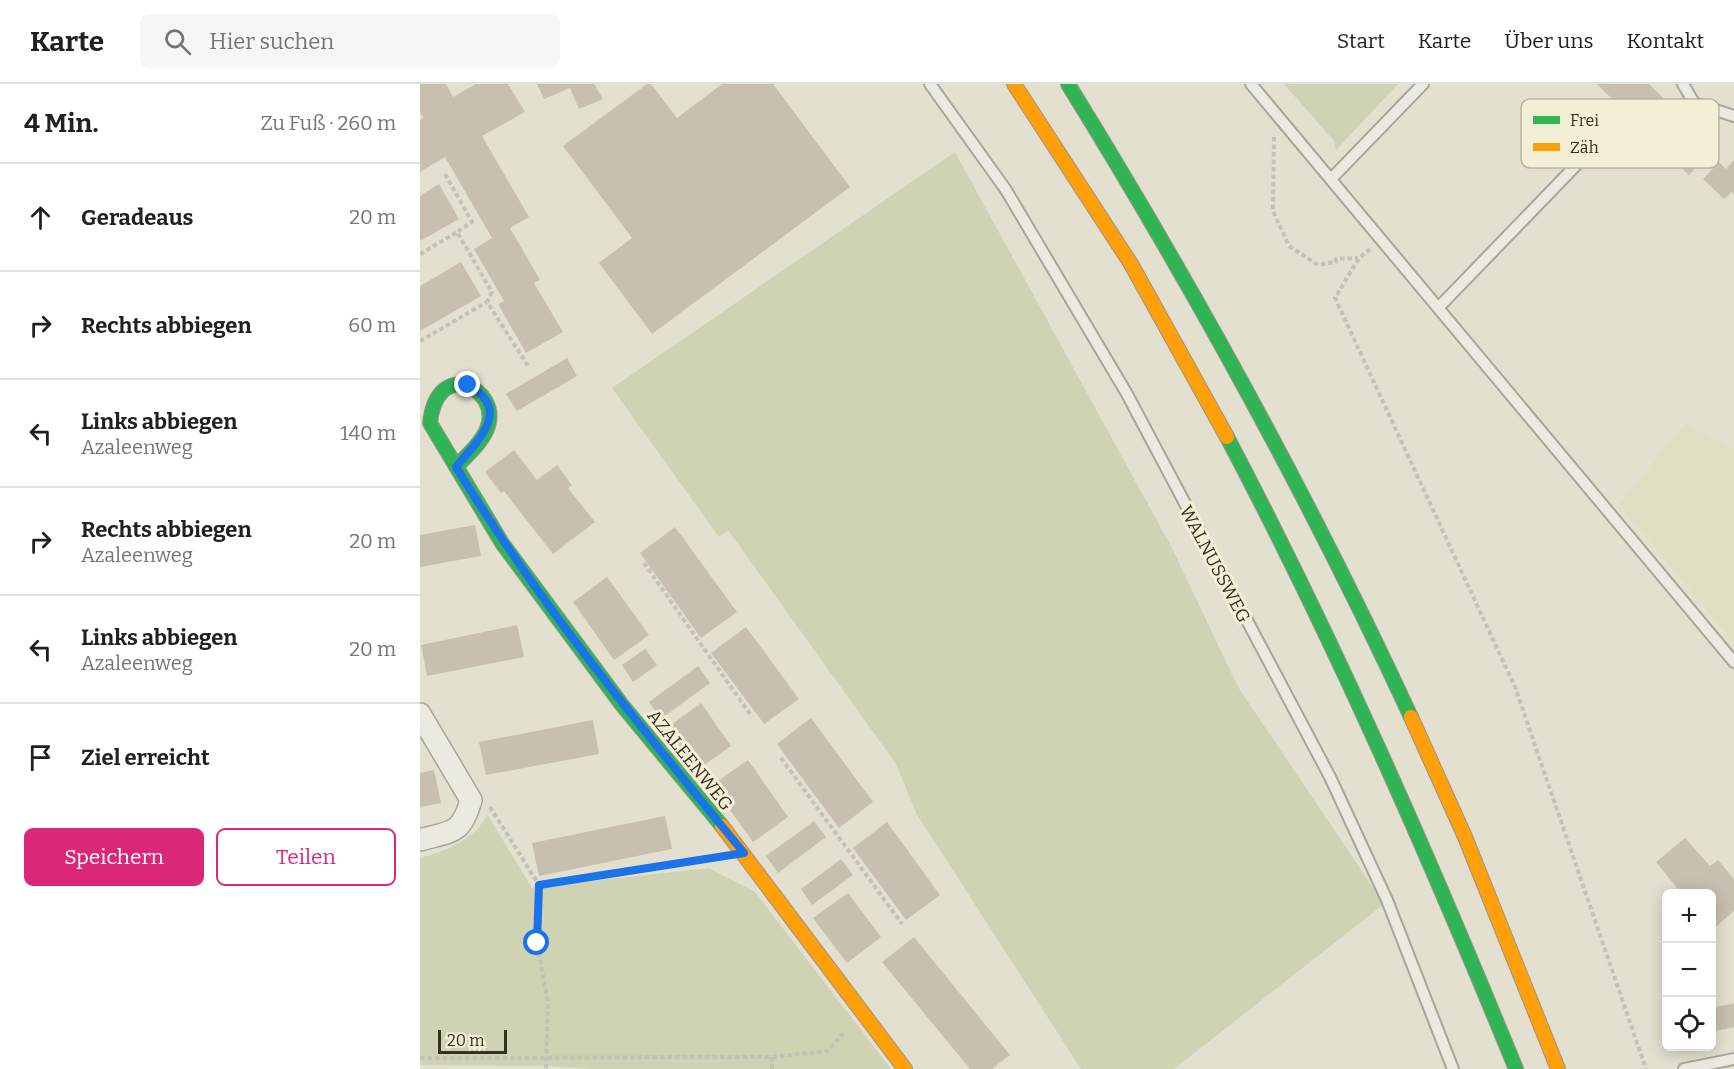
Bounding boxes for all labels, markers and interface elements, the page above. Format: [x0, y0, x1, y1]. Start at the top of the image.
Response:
search box [140, 14, 560, 68]
text: Karte [30, 25, 104, 58]
icon: search [161, 25, 194, 58]
text: Hier suchen [209, 28, 334, 55]
text: Start [1337, 28, 1385, 54]
text: Karte [1418, 28, 1471, 54]
text: Über uns [1504, 28, 1594, 54]
text: Kontakt [1627, 28, 1704, 54]
legend [1521, 99, 1719, 168]
text: 4 Min. [24, 108, 99, 139]
text: Zu Fuß · 260 m [261, 111, 396, 135]
text: Frei [1570, 111, 1599, 130]
text: Zäh [1570, 138, 1599, 157]
icon: ahead [24, 201, 57, 234]
text: Geradeaus [81, 204, 193, 231]
text: 20 m [349, 205, 396, 229]
icon: right [24, 309, 57, 342]
text: Rechts abbiegen [81, 312, 252, 339]
text: 60 m [348, 313, 396, 337]
route end [454, 371, 480, 397]
text: Links abbiegen [81, 408, 238, 435]
icon: left [24, 417, 57, 450]
text: 140 m [340, 421, 396, 445]
text: Azaleenweg [81, 435, 193, 459]
street label: WALNUSSWEG [1175, 502, 1255, 626]
text: Rechts abbiegen [81, 516, 252, 543]
icon: right [24, 525, 57, 558]
text: 20 m [349, 529, 396, 553]
text: Azaleenweg [81, 543, 193, 567]
text: Links abbiegen [81, 624, 238, 651]
icon: left [24, 633, 57, 666]
text: 20 m [349, 637, 396, 661]
text: Azaleenweg [81, 651, 193, 675]
street label: AZALEENWEG [643, 705, 737, 815]
icon: arrive [24, 741, 57, 774]
text: Ziel erreicht [81, 744, 210, 771]
button: Speichern [24, 828, 204, 886]
button: Teilen [216, 828, 396, 886]
map controls [1662, 889, 1716, 1051]
button: + [1662, 889, 1716, 943]
route start [523, 929, 549, 955]
button: − [1662, 943, 1716, 997]
button: locate [1662, 997, 1716, 1051]
scale bar [438, 1027, 507, 1054]
text: 20 m [447, 1031, 484, 1050]

